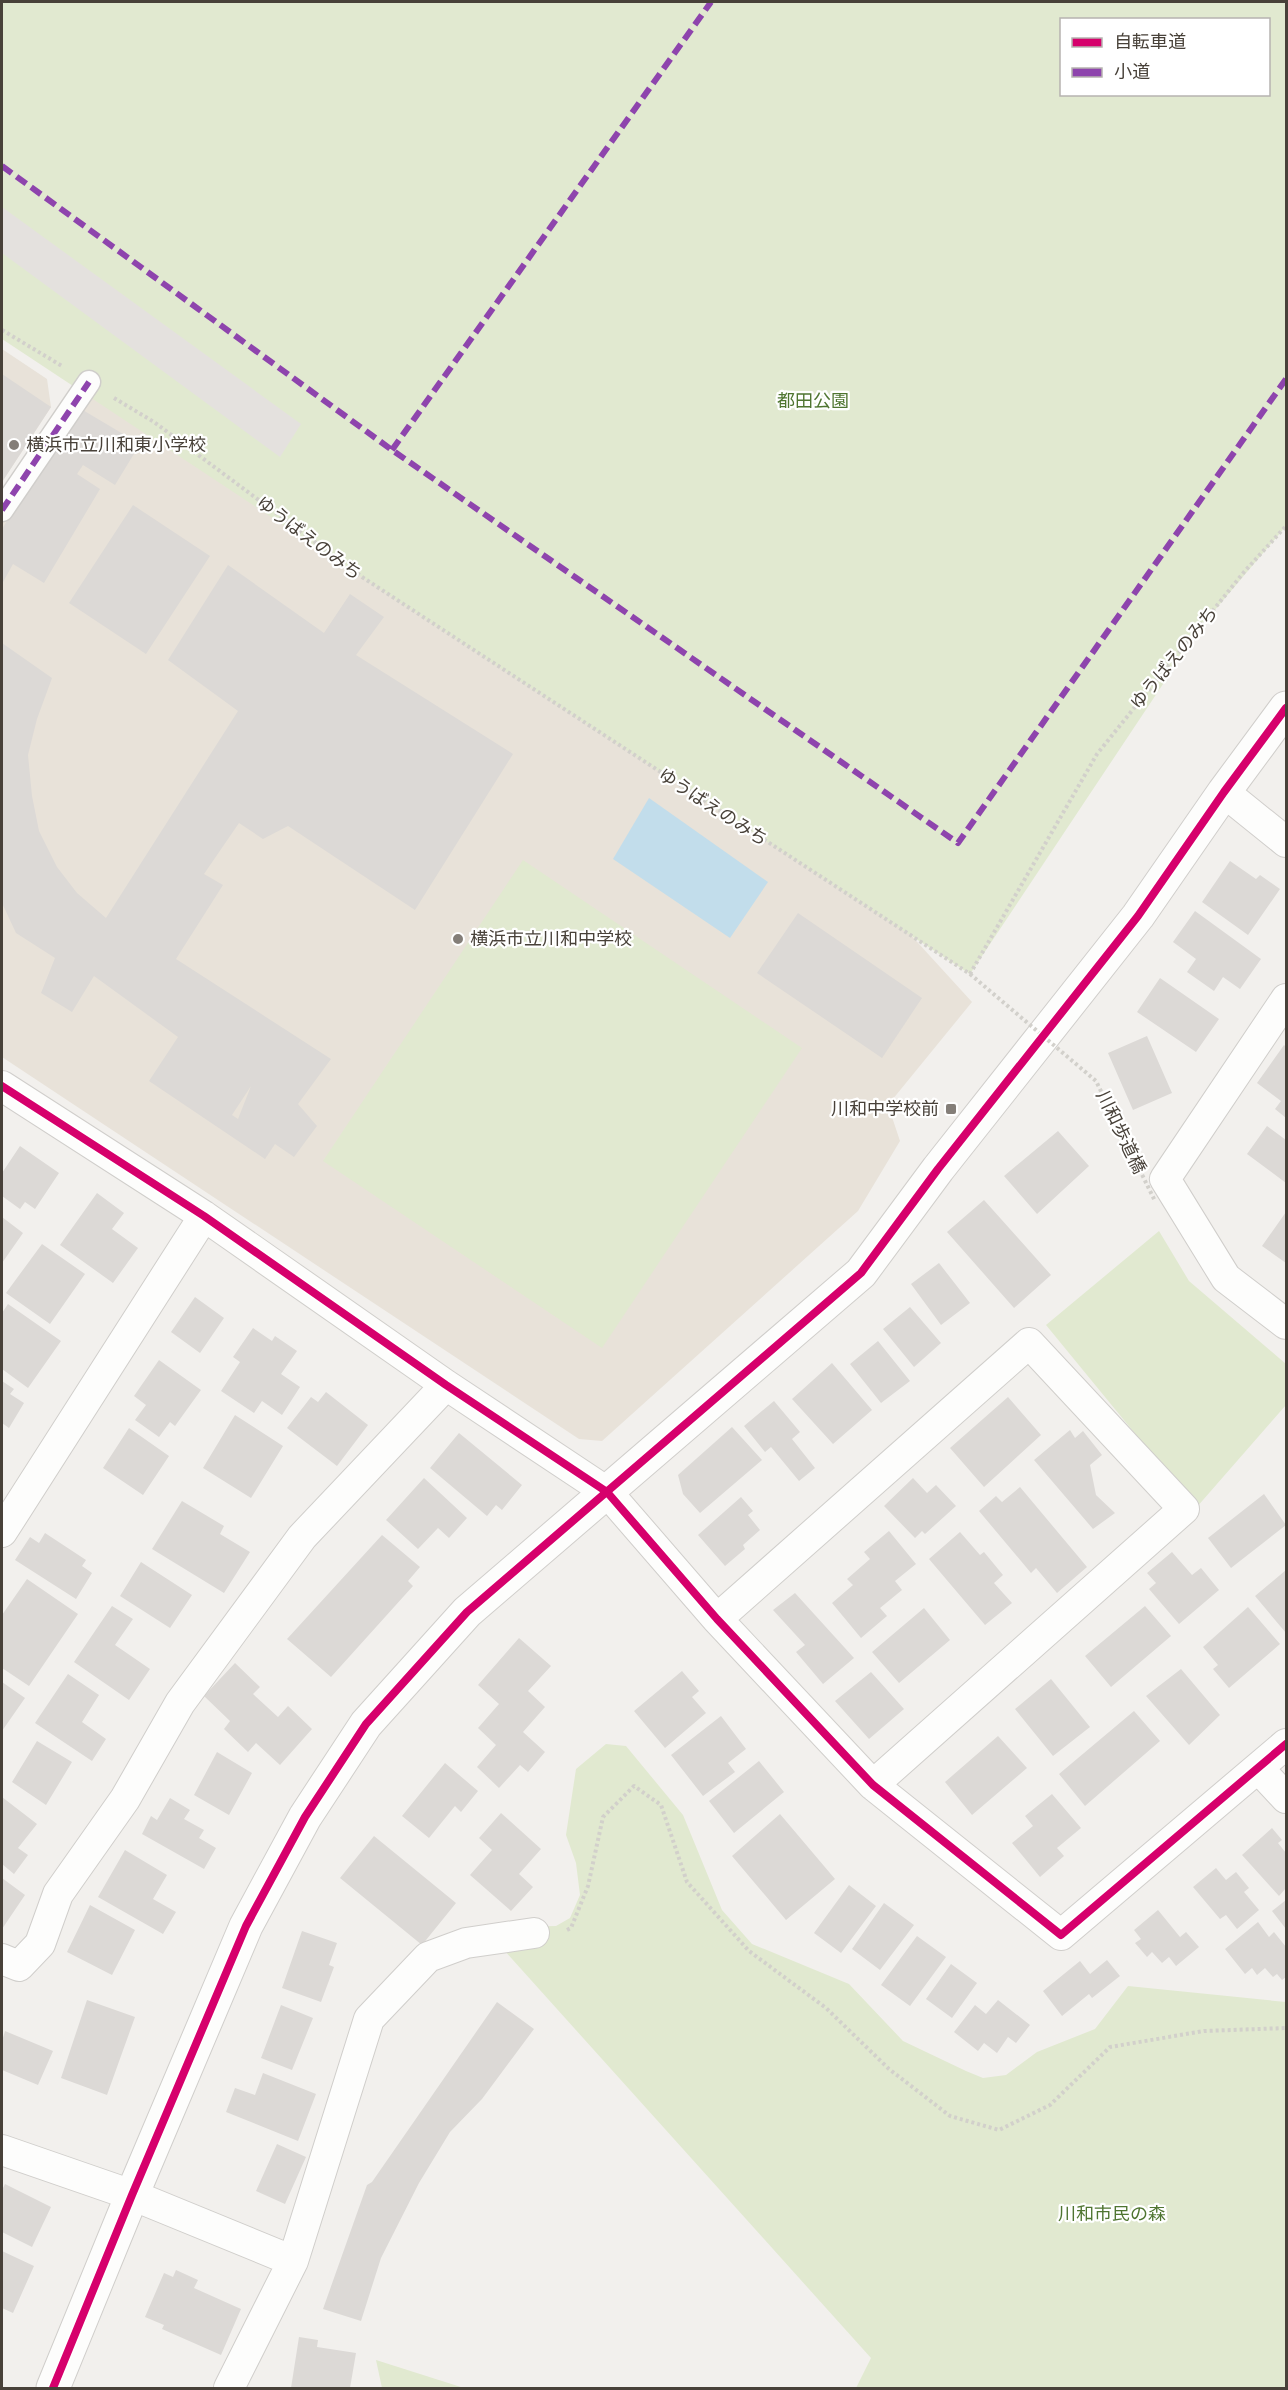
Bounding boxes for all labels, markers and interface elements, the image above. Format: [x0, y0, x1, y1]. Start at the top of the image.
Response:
legend [1060, 18, 1270, 96]
text: 自転車道 [1114, 30, 1186, 53]
text: 小道 [1114, 60, 1150, 83]
park label: 都田公園 [777, 389, 849, 412]
place label: 横浜市立川和東小学校 [26, 433, 206, 456]
marker: 横浜市立川和東小学校 [7, 438, 21, 452]
street label: ゆうばえのみち [252, 491, 367, 585]
street label: ゆうばえのみち [1125, 601, 1222, 714]
street label: ゆうばえのみち [654, 763, 772, 851]
place label: 横浜市立川和中学校 [470, 927, 632, 950]
marker: 横浜市立川和中学校 [451, 932, 465, 946]
street label: 川和歩道橋 [1091, 1086, 1152, 1177]
place label: 川和中学校前 [831, 1097, 939, 1120]
marker: 川和中学校前 [944, 1102, 958, 1116]
park label: 川和市民の森 [1058, 2202, 1166, 2225]

